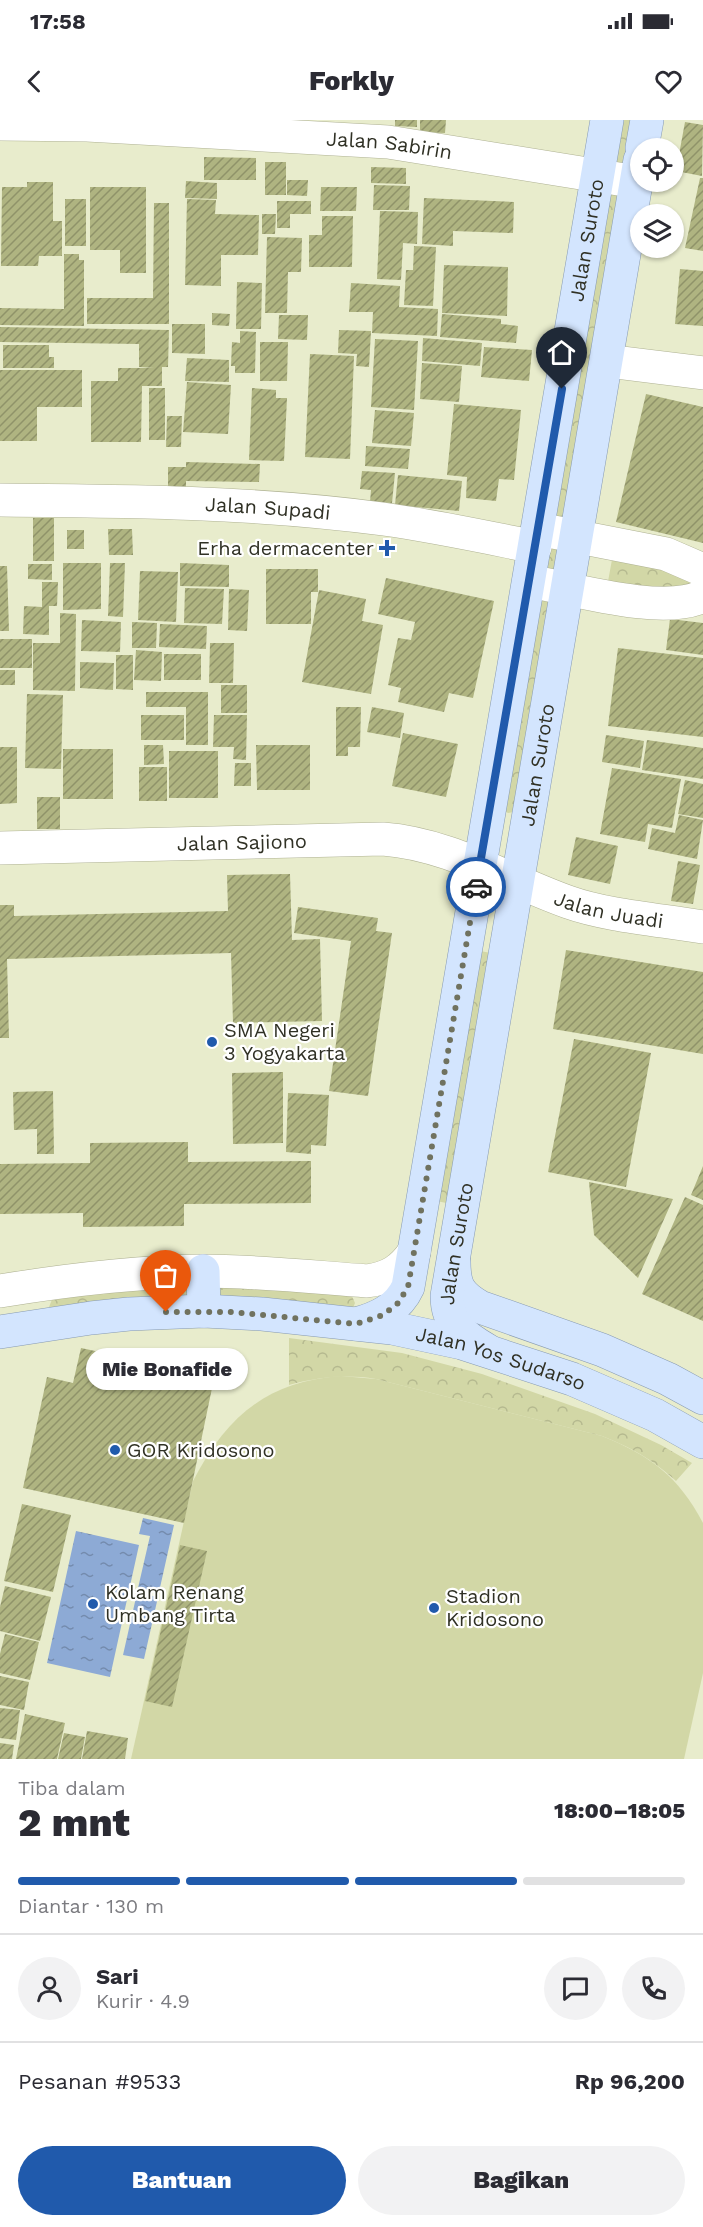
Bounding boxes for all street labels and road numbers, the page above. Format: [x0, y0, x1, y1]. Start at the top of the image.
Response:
street label: Jalan Sabirin [326, 127, 454, 164]
street label: Jalan Suroto [564, 177, 609, 303]
street label: Jalan Supadi [205, 492, 332, 525]
street label: Jalan Suroto [515, 702, 559, 828]
street label: Jalan Sajiono [177, 829, 307, 856]
street label: Jalan Juadi [551, 886, 665, 933]
street label: Jalan Suroto [435, 1181, 478, 1306]
street label: Jalan Yos Sudarso [413, 1321, 590, 1396]

